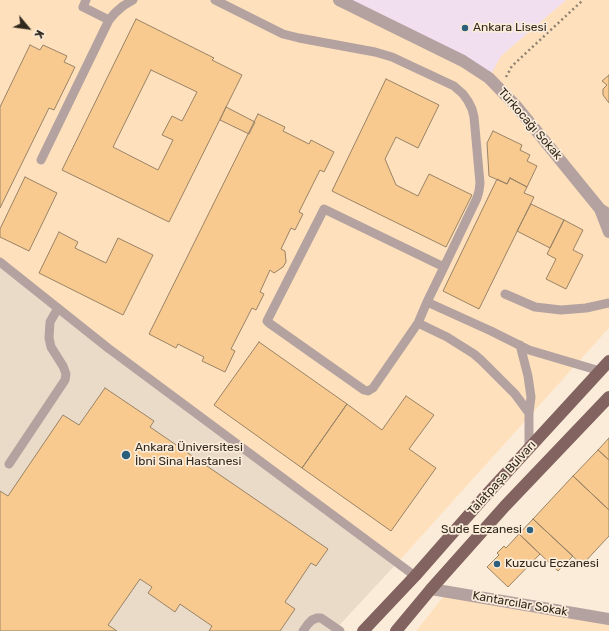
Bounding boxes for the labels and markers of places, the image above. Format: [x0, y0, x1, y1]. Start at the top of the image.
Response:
place label: Ankara Lisesi [473, 21, 547, 35]
marker: Ankara Lisesi [460, 23, 470, 33]
place label: Ankara Üniversitesi İbni Sina Hastanesi [135, 441, 243, 469]
marker: Ankara Üniversitesi İbni Sina Hastanesi [120, 449, 132, 461]
place label: Sude Eczanesi [441, 523, 522, 537]
marker: Sude Eczanesi [525, 525, 535, 535]
place label: Kuzucu Eczanesi [505, 557, 599, 571]
marker: Kuzucu Eczanesi [492, 559, 502, 569]

